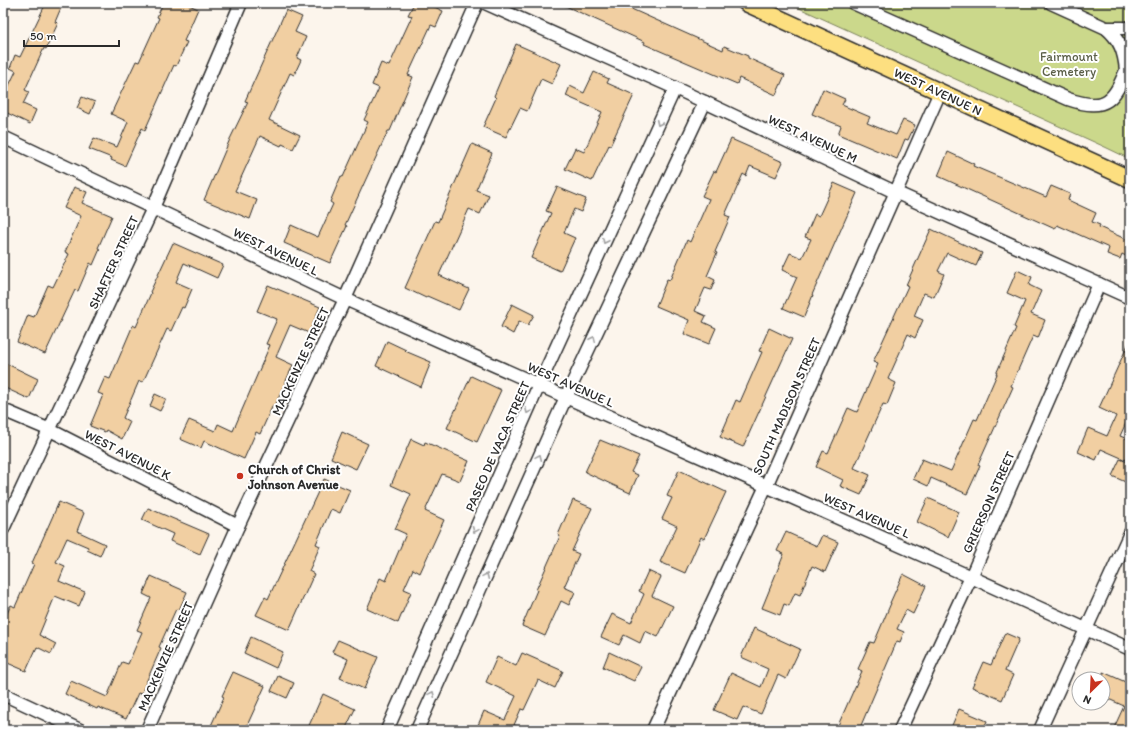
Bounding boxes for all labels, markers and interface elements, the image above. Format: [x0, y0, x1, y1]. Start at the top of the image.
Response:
scale bar [24, 22, 119, 48]
text: 50 m [30, 29, 56, 43]
park label: Fairmount Cemetery [1040, 49, 1098, 79]
street label: WEST AVENUE N [891, 65, 984, 118]
street label: WEST AVENUE M [766, 111, 860, 166]
one-way arrow [656, 119, 664, 127]
street label: SHAFTER STREET [85, 213, 142, 311]
street label: WEST AVENUE L [231, 224, 321, 279]
one-way arrow [602, 237, 610, 245]
street label: MACKENZIE STREET [269, 304, 332, 418]
street label: SOUTH MADISON STREET [749, 335, 824, 477]
one-way arrow [588, 336, 596, 343]
street label: WEST AVENUE L [525, 359, 617, 410]
street label: PASEO DE VACA STREET [462, 378, 533, 514]
one-way arrow [524, 407, 532, 414]
street label: WEST AVENUE K [82, 426, 174, 483]
street label: GRIERSON STREET [959, 448, 1018, 555]
one-way arrow [534, 454, 542, 462]
place label: Church of Christ Johnson Avenue [247, 462, 340, 492]
marker: Church of Christ Johnson Avenue [235, 471, 245, 481]
street label: WEST AVENUE L [821, 490, 913, 541]
one-way arrow [472, 525, 480, 533]
one-way arrow [481, 572, 489, 580]
street label: MACKENZIE STREET [135, 599, 197, 713]
north arrow [1071, 671, 1111, 711]
one-way arrow [428, 691, 436, 698]
text: N [1081, 692, 1093, 707]

